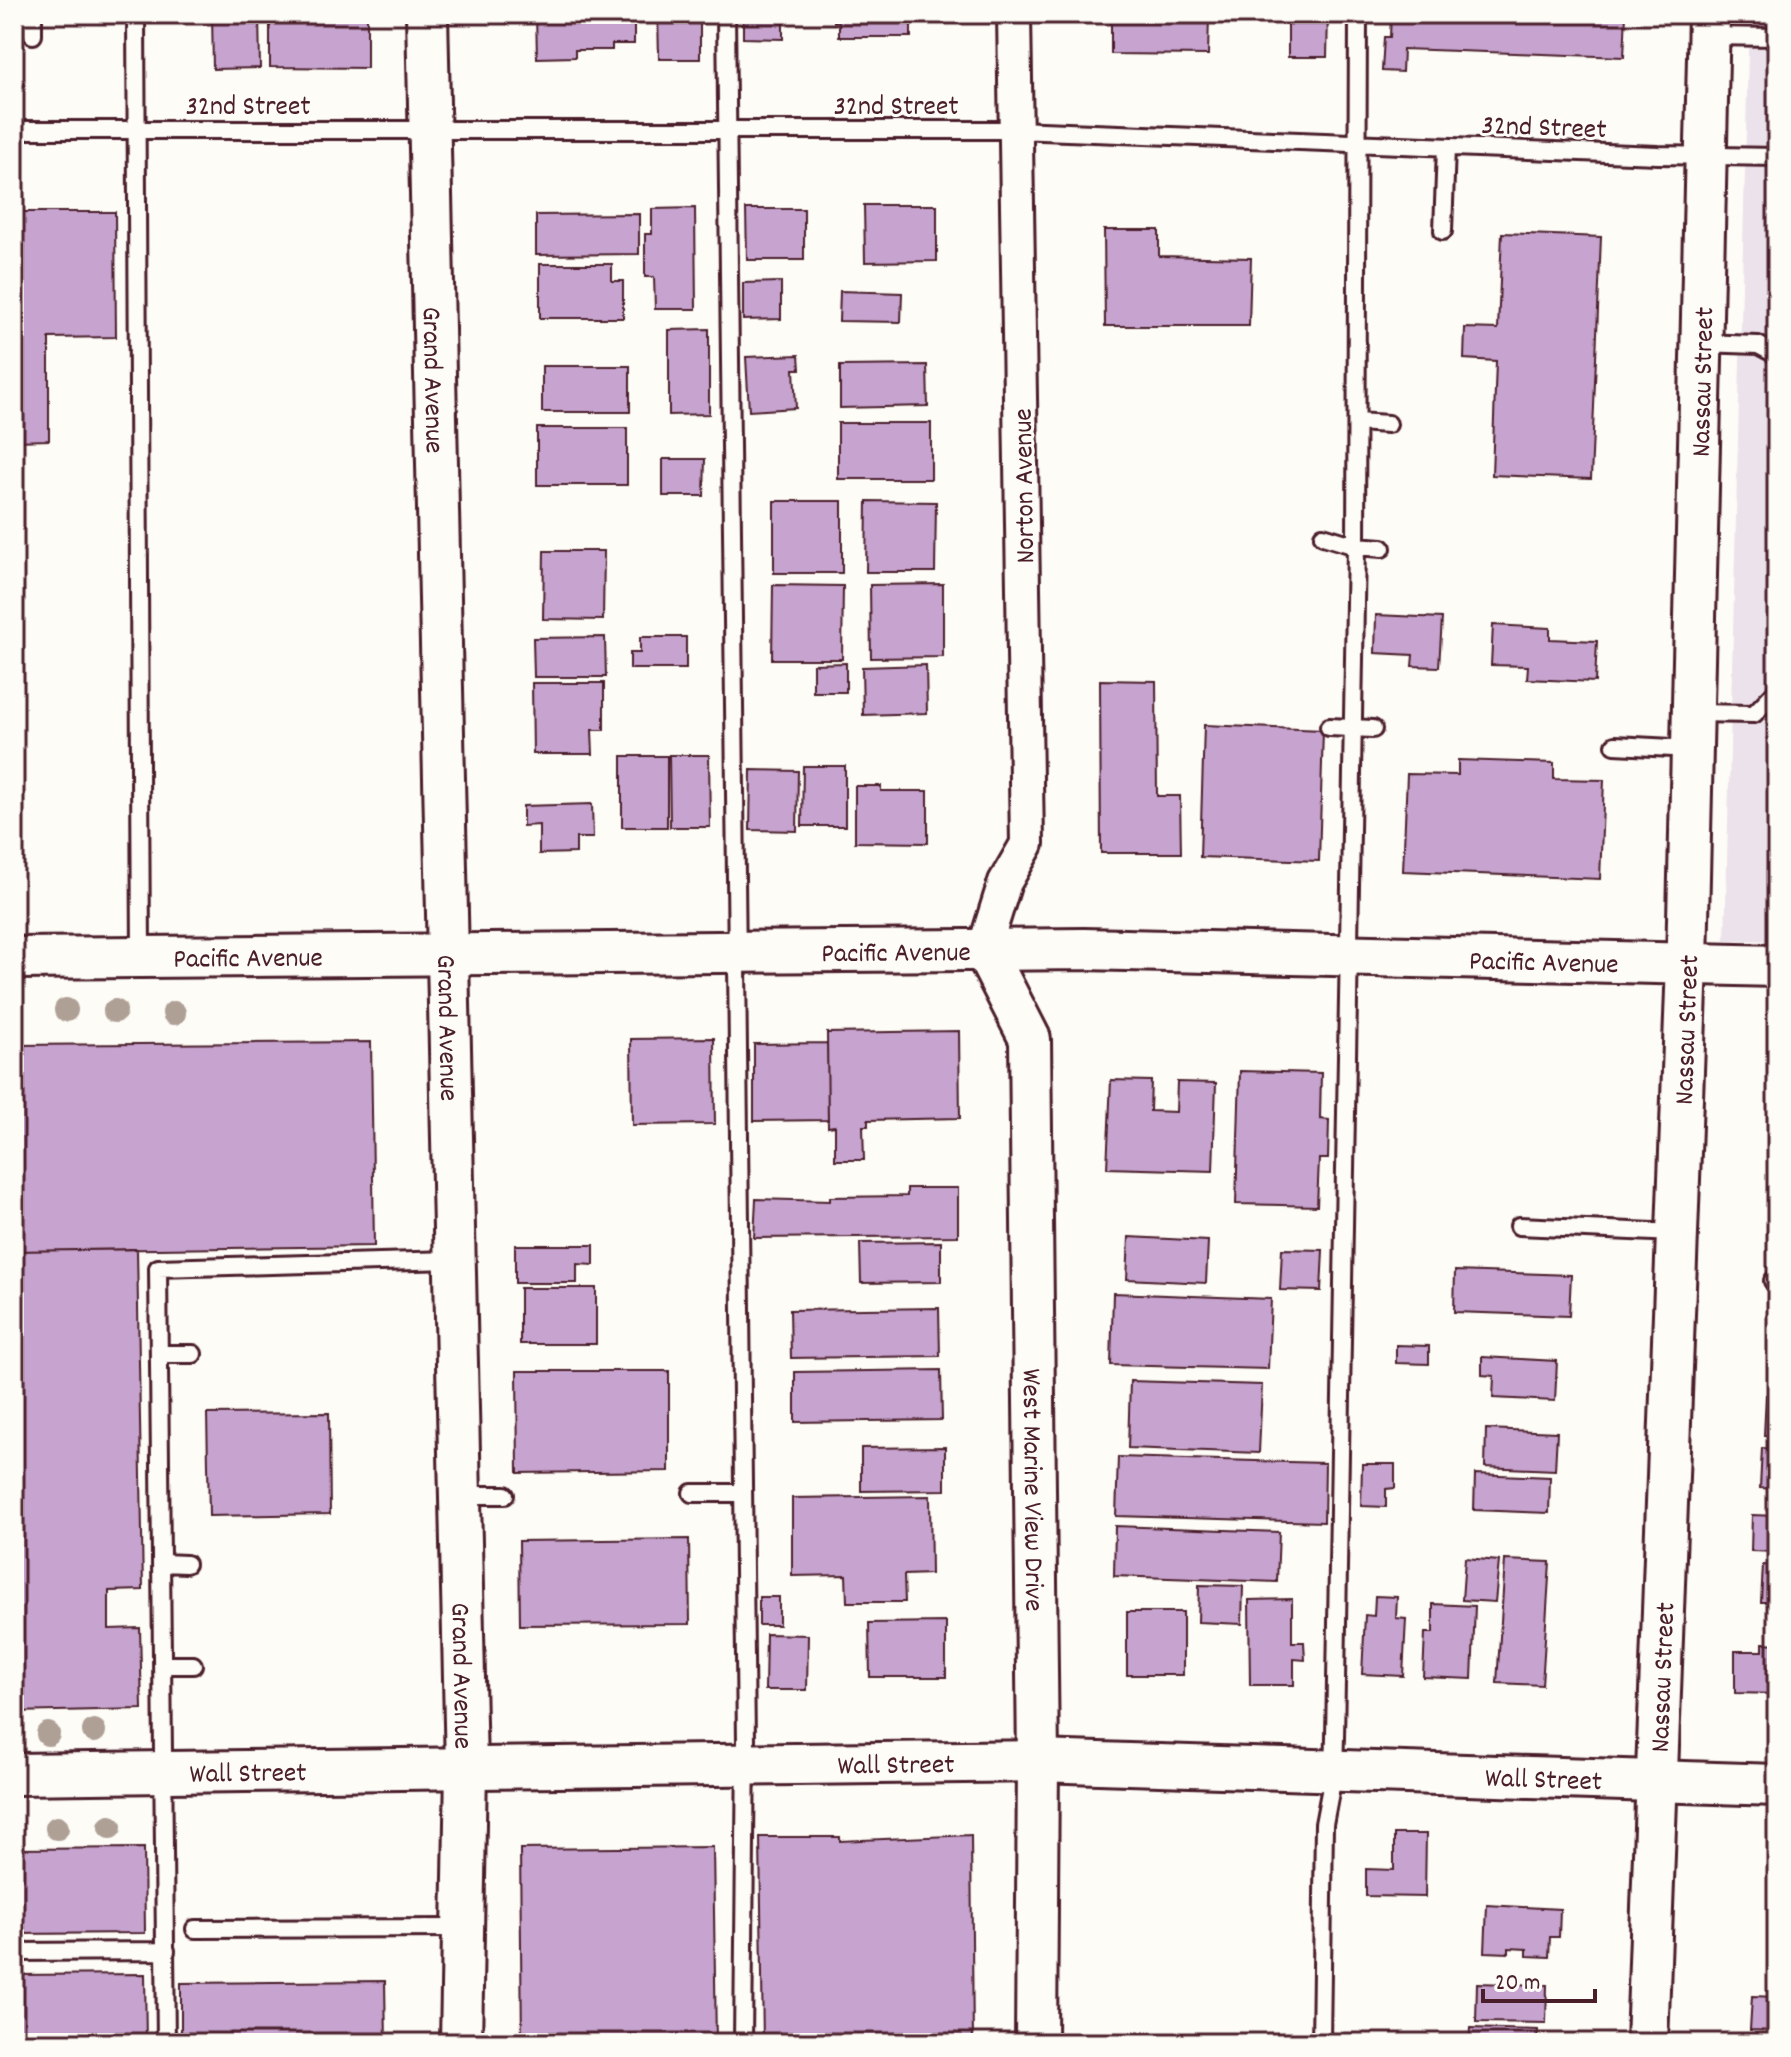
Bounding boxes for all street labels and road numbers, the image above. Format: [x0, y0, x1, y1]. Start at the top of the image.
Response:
street label: 32nd Street [185, 89, 311, 129]
street label: 32nd Street [833, 89, 959, 129]
street label: 32nd Street [1481, 108, 1607, 152]
street label: Grand Avenue [409, 306, 452, 454]
street label: Nassau Street [1684, 306, 1727, 458]
street label: Norton Avenue [1006, 408, 1048, 564]
street label: Pacific Avenue [821, 935, 971, 976]
street label: Pacific Avenue [173, 940, 323, 982]
street label: Pacific Avenue [1468, 943, 1619, 987]
street label: Grand Avenue [423, 954, 466, 1102]
street label: Nassau Street [1667, 954, 1712, 1106]
street label: West Marine View Drive [1009, 1368, 1051, 1612]
street label: Grand Avenue [437, 1602, 481, 1750]
street label: Nassau Street [1643, 1602, 1688, 1753]
street label: Wall Street [837, 1747, 955, 1789]
street label: Wall Street [189, 1755, 307, 1797]
street label: Wall Street [1484, 1761, 1603, 1804]

